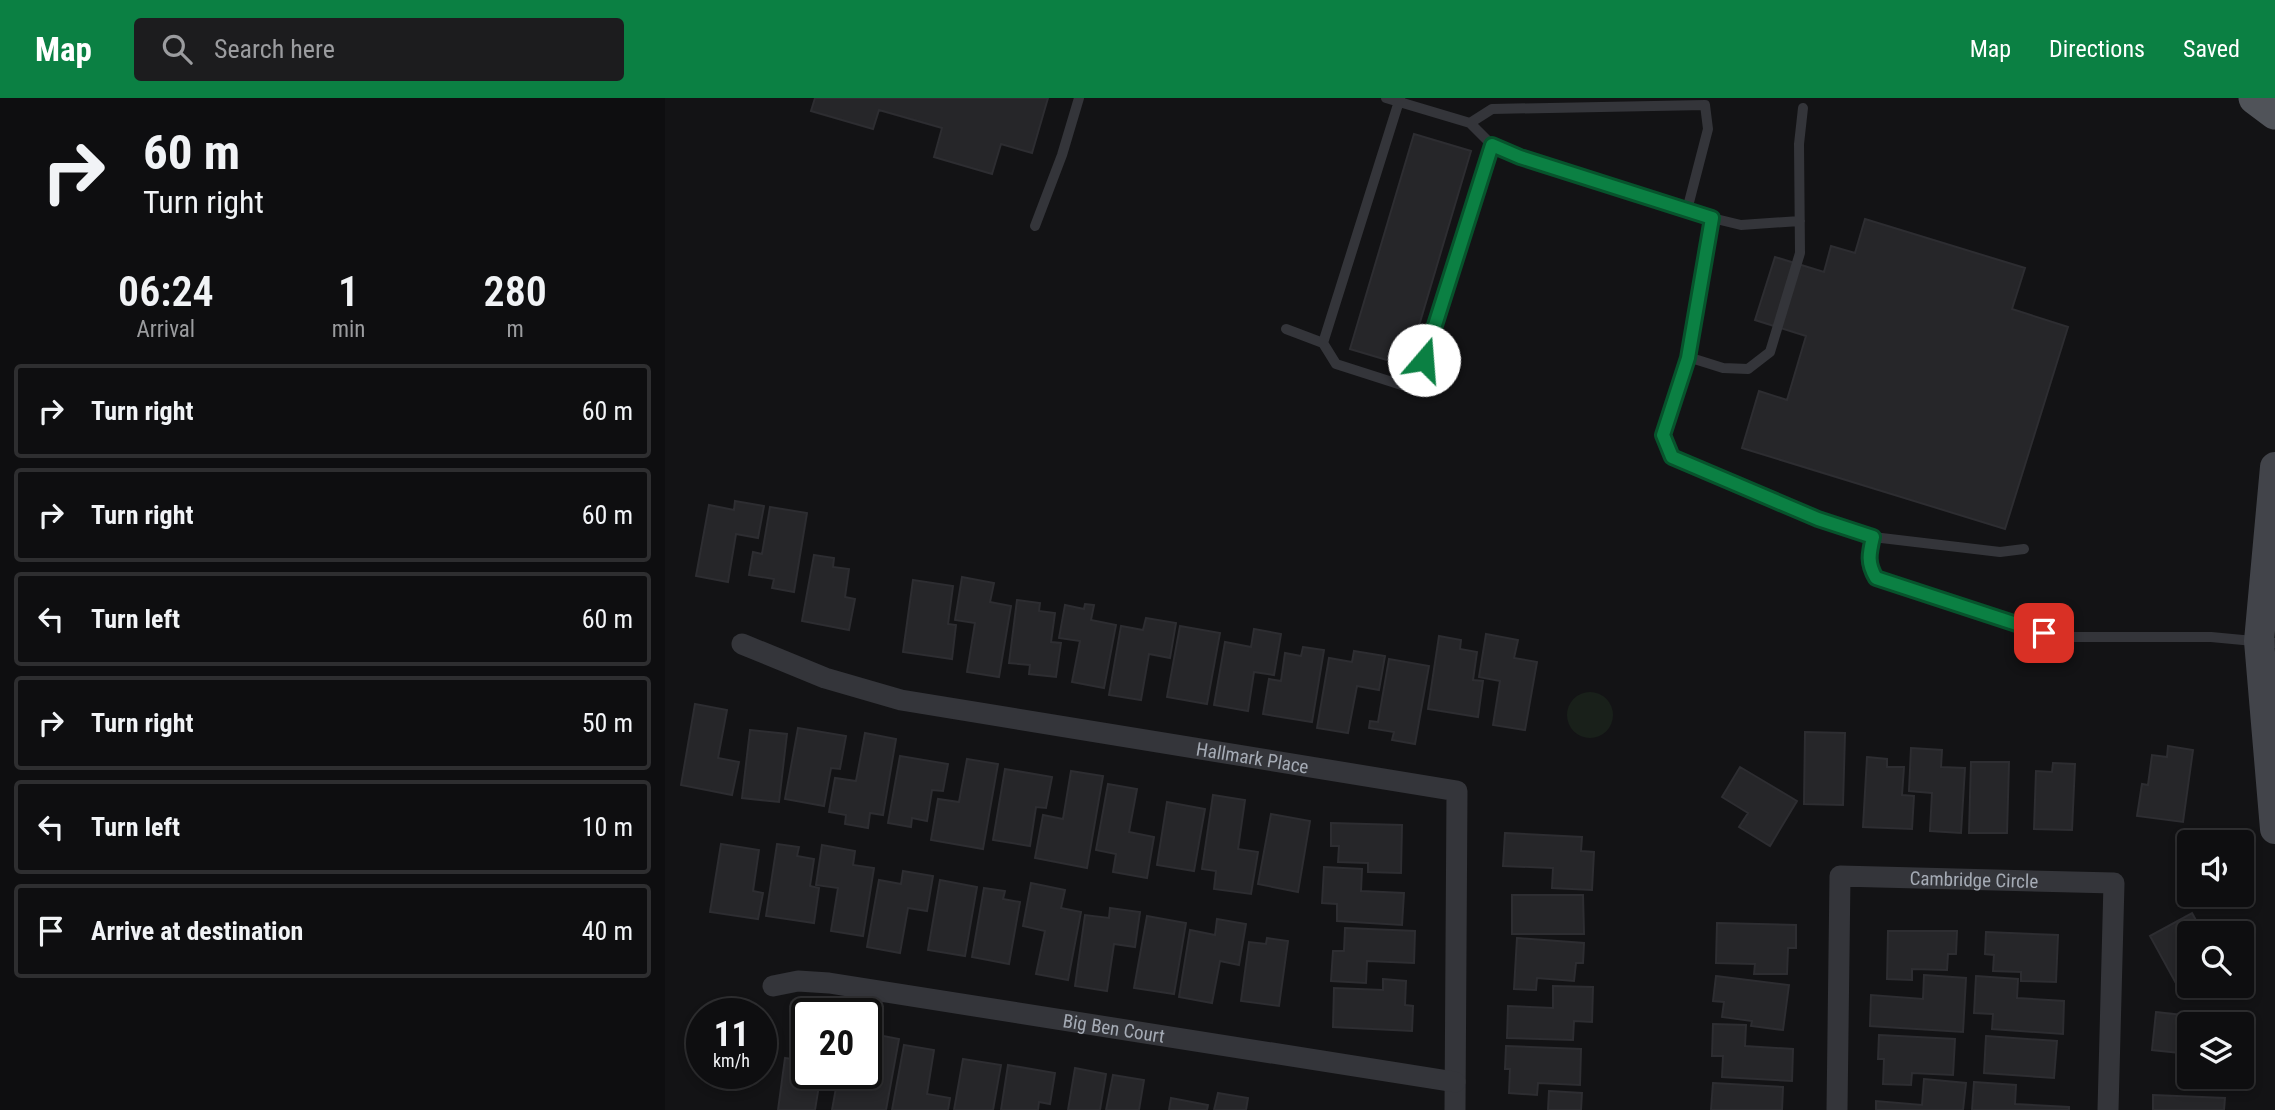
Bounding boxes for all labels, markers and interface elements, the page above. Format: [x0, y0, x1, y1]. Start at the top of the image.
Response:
search box [134, 18, 624, 81]
text: Map [35, 30, 92, 69]
icon: search [158, 30, 196, 68]
text: Search here [214, 34, 335, 64]
text: Map [1970, 35, 2011, 63]
text: Directions [2049, 35, 2145, 63]
text: Saved [2183, 35, 2240, 63]
text: 60 m [143, 124, 240, 181]
icon: right [28, 126, 119, 217]
text: Turn right [143, 183, 264, 221]
text: 06:24 [118, 267, 214, 316]
text: 1 [338, 267, 359, 316]
text: 280 [484, 267, 547, 316]
text: Arrival [137, 316, 195, 343]
text: min [332, 316, 365, 343]
text: m [507, 316, 524, 343]
position arrow [1387, 323, 1461, 397]
icon: right [32, 392, 70, 430]
text: Turn right [91, 396, 193, 426]
text: 60 m [582, 396, 633, 426]
icon: right [32, 496, 70, 534]
text: Turn right [91, 500, 193, 530]
text: 60 m [582, 500, 633, 530]
icon: left [32, 600, 70, 638]
pin [2014, 603, 2074, 663]
text: Turn left [91, 604, 180, 634]
text: 60 m [582, 604, 633, 634]
icon: arrive [2025, 614, 2063, 652]
icon: right [32, 704, 70, 742]
text: Turn right [91, 708, 193, 738]
text: 50 m [582, 708, 633, 738]
street label: Hallmark Place [1195, 737, 1310, 778]
icon: left [32, 808, 70, 846]
text: Turn left [91, 812, 180, 842]
text: 10 m [582, 812, 633, 842]
map controls [2177, 830, 2254, 1089]
button: sound [2177, 830, 2254, 907]
street label: Cambridge Circle [1909, 866, 2039, 893]
icon: arrive [32, 912, 70, 950]
text: Arrive at destination [91, 916, 303, 946]
text: 40 m [582, 916, 633, 946]
button: search [2177, 921, 2254, 998]
speed limit sign: 20 [791, 998, 882, 1089]
street label: Big Ben Court [1061, 1009, 1166, 1047]
button: layers [2177, 1012, 2254, 1089]
text: 11 [714, 1014, 749, 1055]
text: km/h [713, 1050, 750, 1071]

